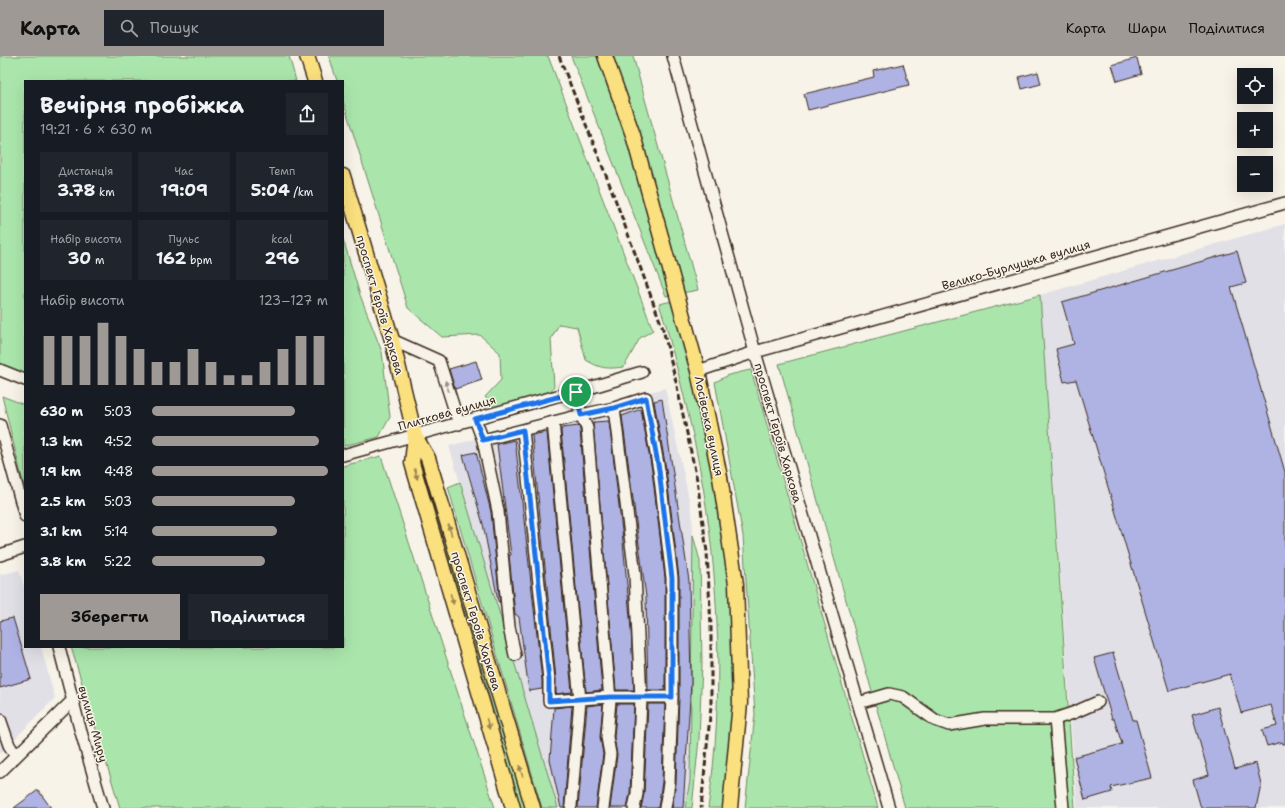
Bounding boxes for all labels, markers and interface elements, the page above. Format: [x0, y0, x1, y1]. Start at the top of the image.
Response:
search box [104, 10, 384, 46]
text: Карта [20, 16, 80, 41]
icon: search [118, 17, 140, 39]
text: Пошук [150, 18, 199, 38]
text: Карта [1066, 19, 1106, 37]
text: Шари [1128, 19, 1167, 37]
text: Поділитися [1189, 19, 1265, 37]
map controls [1237, 68, 1273, 192]
button: locate [1237, 68, 1273, 104]
text: Вечірня пробіжка [40, 91, 244, 120]
button: share [286, 93, 328, 135]
button: + [1237, 112, 1273, 148]
text: 19:21 · 6 × 630 m [40, 121, 152, 138]
button: − [1237, 156, 1273, 192]
text: Дистанція [59, 164, 113, 179]
text: Час [175, 164, 193, 179]
text: Темп [269, 164, 295, 179]
text: 3.78 [57, 179, 95, 201]
text: 19:09 [160, 179, 208, 201]
text: 5:04 [251, 179, 290, 201]
text: km [95, 185, 115, 200]
text: /km [290, 185, 313, 200]
text: Набір висоти [50, 232, 122, 247]
text: Пульс [169, 232, 199, 247]
text: kcal [271, 232, 293, 247]
street label: проспект Героїв Харкова [352, 233, 408, 377]
street label: Велико-Бурлуцька вулиця [940, 236, 1092, 294]
text: 30 [68, 247, 91, 269]
text: 162 [156, 247, 186, 269]
text: 296 [265, 247, 299, 269]
text: m [91, 253, 104, 268]
text: bpm [186, 253, 212, 268]
text: Набір висоти [40, 292, 125, 309]
text: 123–127 m [259, 292, 328, 309]
street label: проспект Героїв Харкова [750, 361, 806, 505]
street label: Лосівська вулиця [691, 374, 727, 478]
pin [559, 375, 593, 409]
one-way arrow [444, 380, 450, 392]
icon: arrive [565, 381, 587, 403]
street label: Плиткова вулиця [396, 391, 498, 435]
text: 630 m [40, 403, 83, 420]
text: 5:03 [104, 403, 132, 420]
text: 1.3 km [40, 433, 83, 450]
text: 4:52 [104, 433, 132, 450]
text: 1.9 km [40, 463, 81, 480]
text: 4:48 [104, 463, 133, 480]
one-way arrow [413, 469, 419, 481]
text: 2.5 km [40, 493, 86, 510]
text: 5:03 [104, 493, 132, 510]
text: 3.1 km [40, 523, 82, 540]
text: 5:14 [104, 523, 128, 540]
one-way arrow [447, 524, 453, 536]
street label: проспект Героїв Харкова [447, 549, 505, 693]
text: 3.8 km [40, 553, 86, 570]
text: 5:22 [104, 553, 132, 570]
button: Зберегти [40, 594, 180, 640]
button: Поділитися [188, 594, 328, 640]
one-way arrow [449, 594, 455, 606]
street label: вулиця Миру [74, 684, 112, 764]
one-way arrow [485, 719, 491, 731]
one-way arrow [518, 764, 524, 776]

